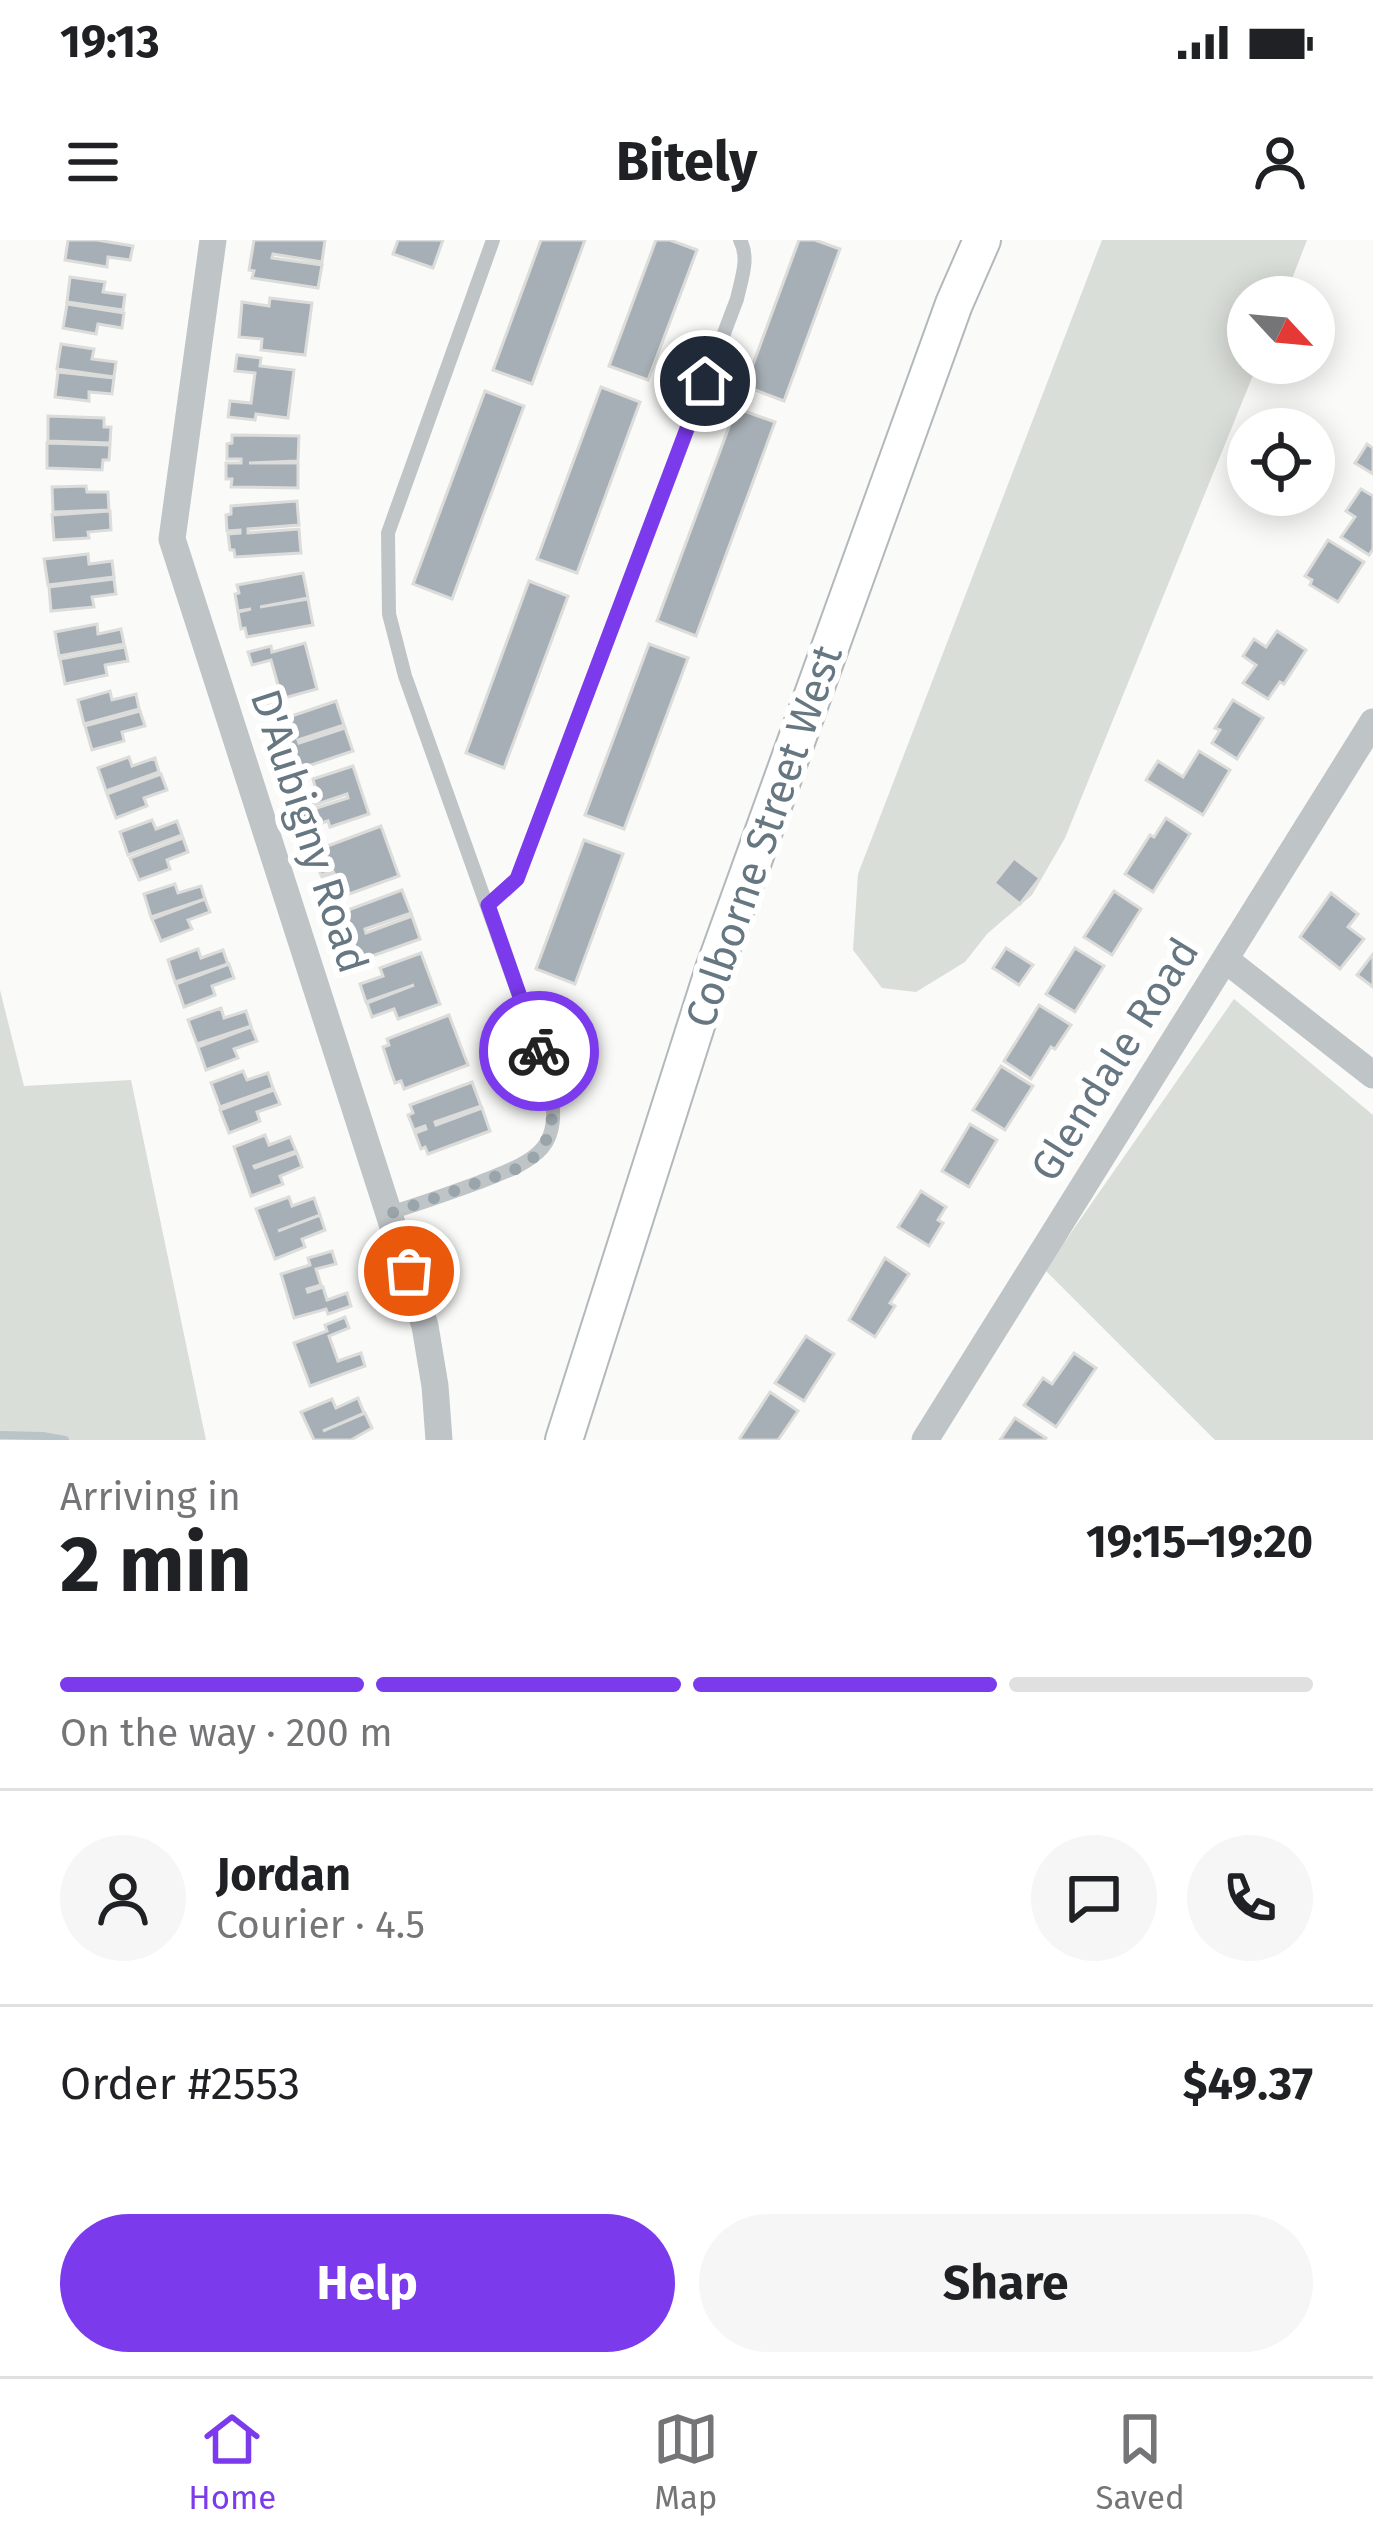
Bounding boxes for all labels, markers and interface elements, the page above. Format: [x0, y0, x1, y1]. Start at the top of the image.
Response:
text: 19:13 [60, 15, 160, 69]
icon: menu [60, 129, 126, 195]
icon: person [1247, 129, 1313, 195]
text: Bitely [616, 130, 757, 194]
north arrow [1227, 276, 1335, 384]
map controls [1227, 276, 1335, 516]
pin [654, 330, 756, 432]
icon: home [672, 348, 738, 414]
button: locate [1227, 408, 1335, 516]
street label: Colborne Street West [675, 638, 853, 1034]
street label: D'Aubigny Road [240, 683, 378, 979]
street label: Glendale Road [1020, 929, 1209, 1190]
courier [479, 991, 599, 1111]
icon: bike [506, 1018, 572, 1084]
pin [358, 1220, 460, 1322]
icon: bag [376, 1238, 442, 1304]
text: Arriving in [60, 1474, 241, 1520]
text: 19:15–19:20 [1086, 1515, 1313, 1569]
text: 2 min [60, 1518, 252, 1612]
text: On the way · 200 m [60, 1710, 393, 1756]
button: person [60, 1835, 186, 1961]
button: chat [1031, 1835, 1157, 1961]
button: phone [1187, 1835, 1313, 1961]
text: Jordan [216, 1848, 351, 1902]
text: Courier · 4.5 [216, 1902, 425, 1948]
text: Order #2553 [60, 2057, 300, 2111]
text: $49.37 [1183, 2057, 1313, 2111]
button: Help [60, 2214, 675, 2352]
button: Share [699, 2214, 1313, 2352]
tab: Home [188, 2406, 276, 2518]
tab: Map [653, 2406, 719, 2518]
tab: Saved [1095, 2406, 1185, 2518]

